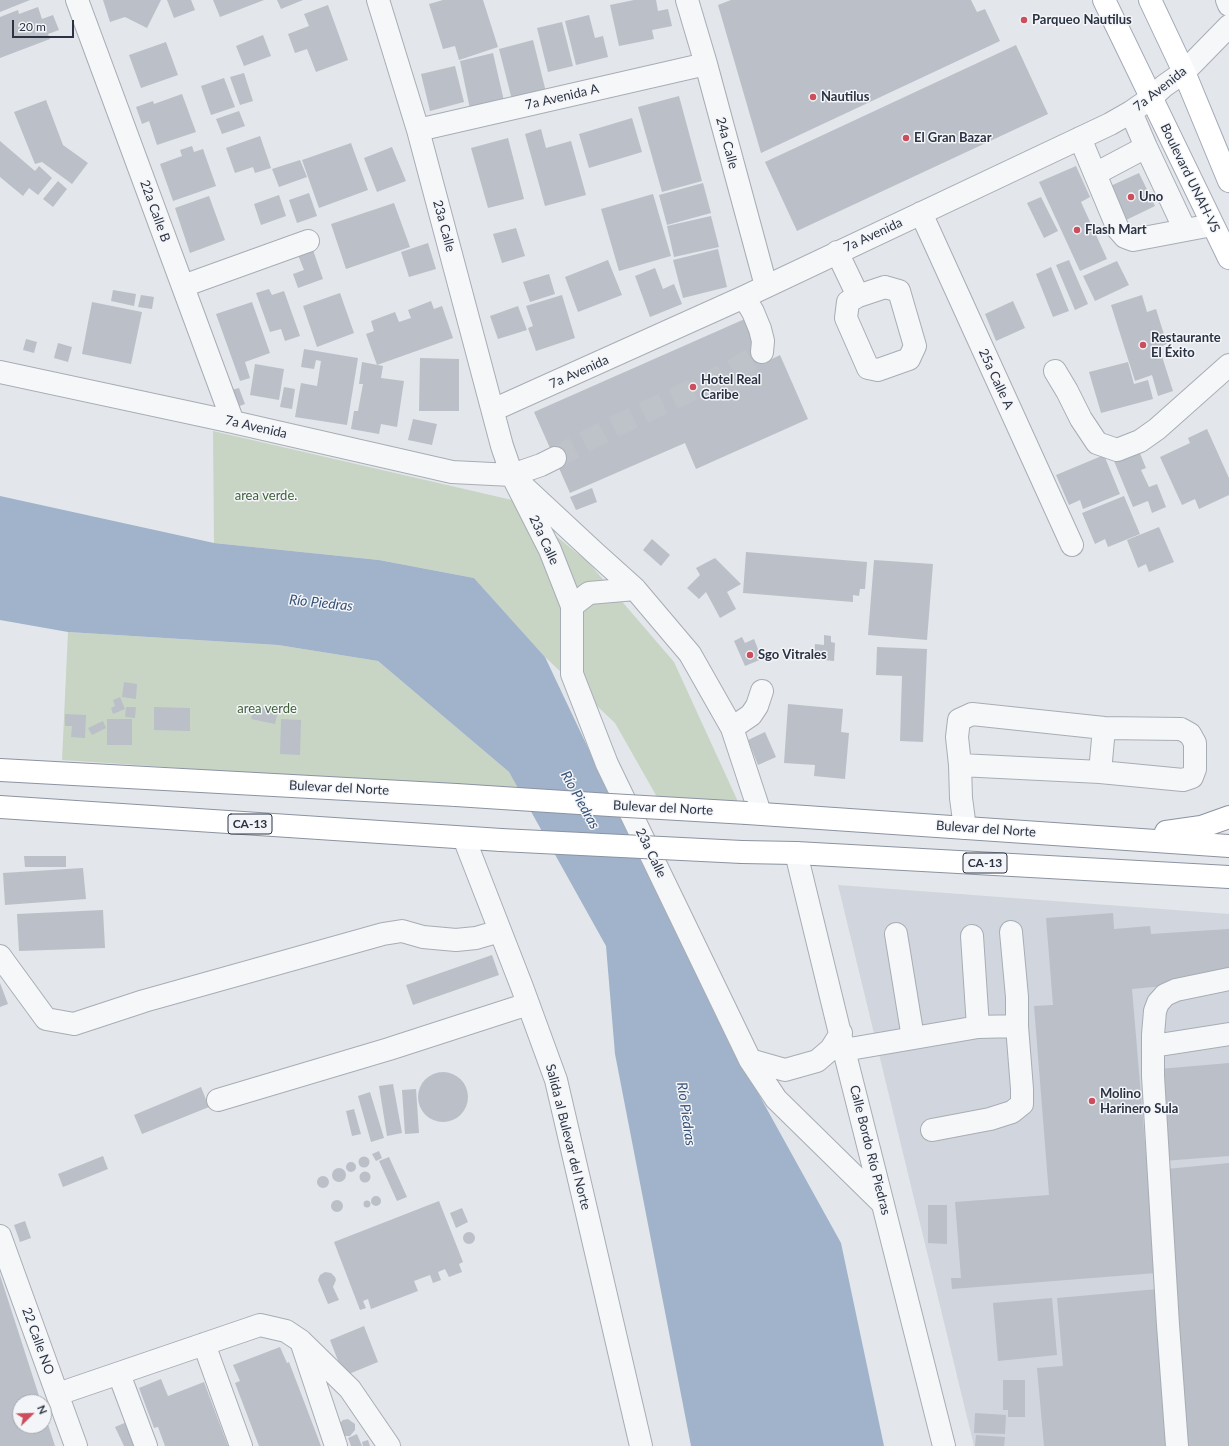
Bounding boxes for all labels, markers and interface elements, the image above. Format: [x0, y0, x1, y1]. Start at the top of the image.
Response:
scale bar [14, 12, 76, 38]
place label: Parqueo Nautilus [1032, 12, 1132, 28]
marker: Parqueo Nautilus [1019, 15, 1029, 25]
text: 20 m [19, 19, 46, 34]
street label: 7a Avenida [1130, 63, 1190, 115]
street label: 7a Avenida A [524, 81, 600, 113]
place label: Nautilus [821, 89, 869, 105]
marker: Nautilus [808, 92, 818, 102]
street label: 24a Calle [713, 115, 741, 171]
street label: Boulevard UNAH-VS [1157, 121, 1223, 235]
place label: El Gran Bazar [914, 130, 992, 146]
marker: El Gran Bazar [901, 133, 911, 143]
street label: 22a Calle B [137, 178, 173, 244]
place label: Uno [1139, 189, 1163, 205]
marker: Uno [1126, 192, 1136, 202]
street label: 23a Calle [430, 198, 458, 254]
street label: 7a Avenida [841, 215, 905, 255]
place label: Flash Mart [1085, 222, 1147, 238]
marker: Flash Mart [1072, 225, 1082, 235]
place label: Restaurante El Éxito [1151, 330, 1221, 361]
marker: Restaurante El Éxito [1138, 340, 1148, 350]
street label: 25a Calle A [975, 346, 1017, 412]
street label: 7a Avenida [547, 352, 611, 392]
place label: Hotel Real Caribe [701, 372, 761, 403]
marker: Hotel Real Caribe [688, 382, 698, 392]
street label: 7a Avenida [223, 412, 289, 442]
park label: area verde. [235, 488, 297, 504]
street label: 23a Calle [526, 513, 562, 567]
water label: Río Piedras [288, 591, 354, 615]
place label: Sgo Vitrales [758, 647, 827, 663]
marker: Sgo Vitrales [745, 650, 755, 660]
park label: area verde [237, 701, 297, 717]
water label: Río Piedras [557, 768, 603, 832]
street label: Bulevar del Norte [289, 778, 389, 798]
street label: Bulevar del Norte [613, 798, 713, 818]
road number: CA-13 [228, 814, 272, 834]
street label: Bulevar del Norte [935, 818, 1037, 840]
street label: 23a Calle [632, 826, 670, 880]
road number: CA-13 [963, 853, 1007, 873]
street label: Salida al Bulevar del Norte [542, 1062, 594, 1212]
water label: Río Piedras [673, 1081, 699, 1147]
street label: Calle Bordo Río Piedras [846, 1083, 894, 1217]
place label: Molino Harinero Sula [1100, 1086, 1178, 1117]
marker: Molino Harinero Sula [1087, 1096, 1097, 1106]
street label: 22 Calle NO [19, 1305, 57, 1377]
north arrow [12, 1394, 52, 1434]
text: N [35, 1403, 50, 1416]

